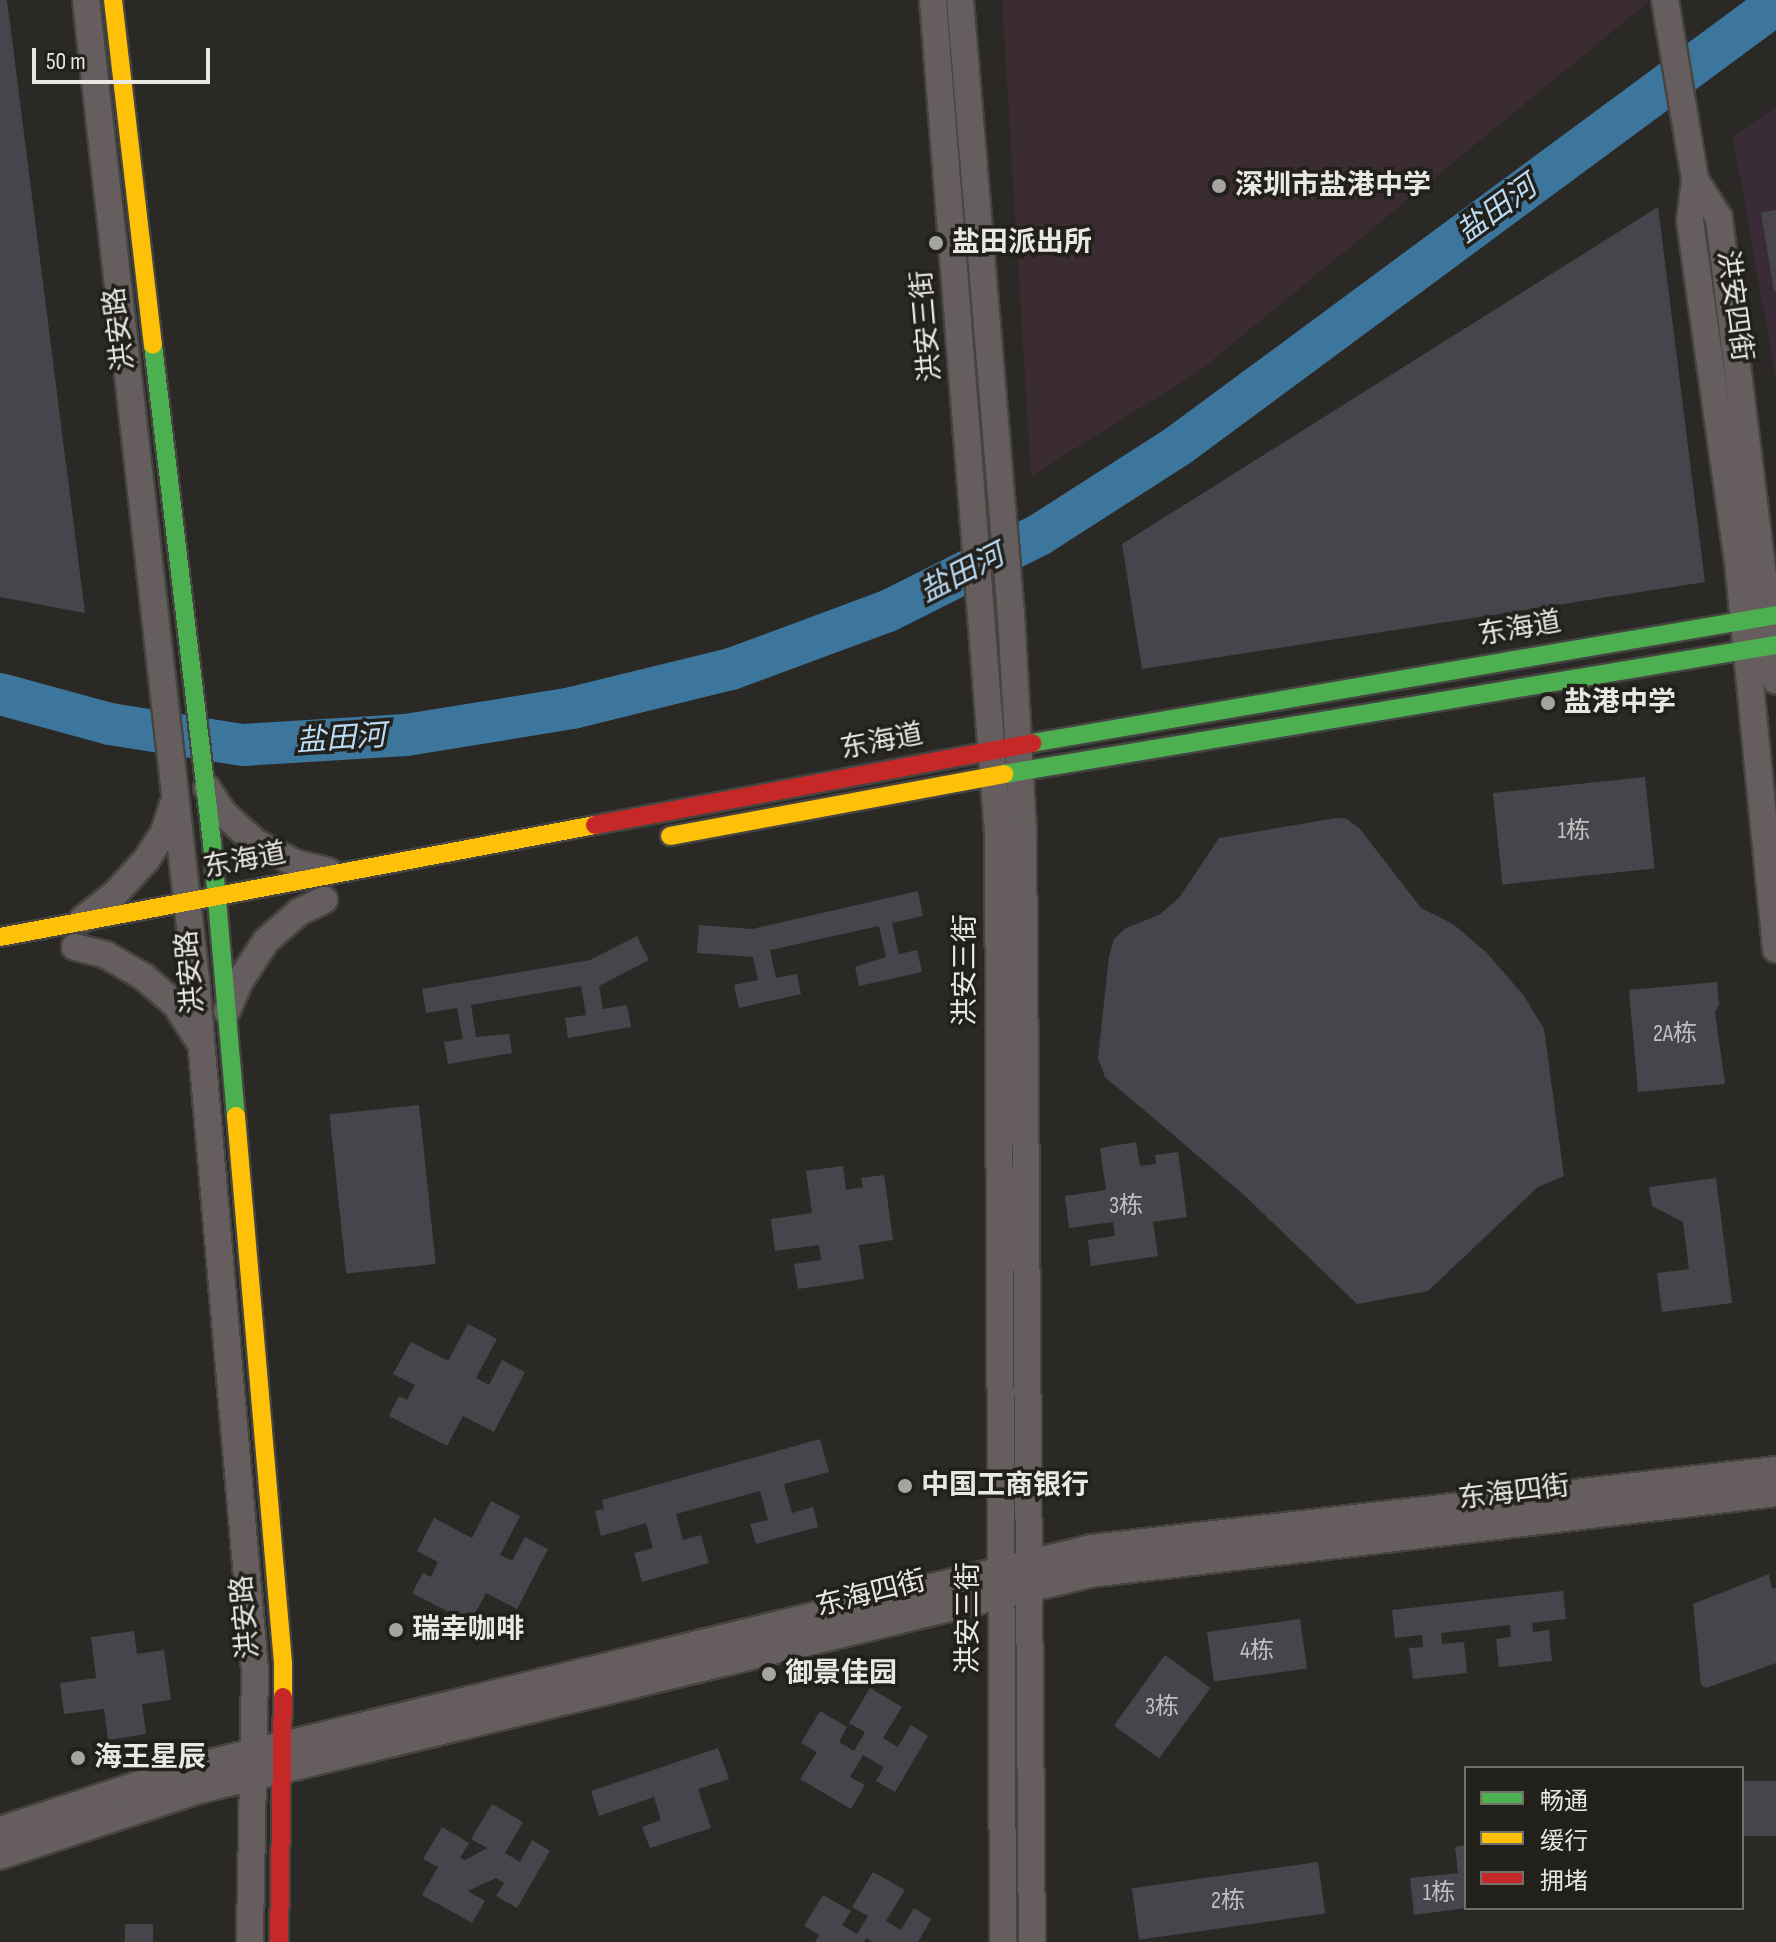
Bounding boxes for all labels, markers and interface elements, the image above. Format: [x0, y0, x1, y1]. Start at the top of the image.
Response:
scale bar [36, 32, 214, 82]
text: 50 m [46, 47, 86, 76]
place label: 深圳市盐港中学 [1235, 169, 1431, 203]
water label: 盐田河 [1450, 169, 1544, 251]
marker: 深圳市盐港中学 [1210, 177, 1228, 195]
place label: 盐田派出所 [952, 226, 1092, 260]
marker: 盐田派出所 [927, 234, 945, 252]
street label: 洪安四街 [1710, 248, 1758, 364]
street label: 洪安三街 [905, 269, 949, 383]
street label: 洪安路 [98, 285, 142, 373]
water label: 盐田河 [914, 538, 1010, 610]
street label: 东海道 [1476, 605, 1564, 653]
place label: 盐港中学 [1564, 686, 1676, 720]
marker: 盐港中学 [1539, 694, 1557, 712]
street label: 东海道 [838, 717, 926, 767]
water label: 盐田河 [295, 718, 387, 760]
house number: 1栋 [1558, 817, 1590, 845]
street label: 东海道 [201, 836, 289, 886]
street label: 洪安三街 [949, 914, 983, 1026]
street label: 洪安路 [171, 929, 211, 1015]
house number: 2A栋 [1653, 1020, 1697, 1048]
house number: 3栋 [1109, 1192, 1143, 1220]
place label: 中国工商银行 [921, 1469, 1089, 1503]
street label: 东海四街 [1456, 1470, 1572, 1516]
marker: 中国工商银行 [896, 1477, 914, 1495]
street label: 洪安三街 [952, 1562, 986, 1674]
street label: 东海四街 [813, 1564, 929, 1624]
street label: 洪安路 [226, 1574, 266, 1660]
place label: 瑞幸咖啡 [412, 1613, 524, 1647]
marker: 瑞幸咖啡 [387, 1621, 405, 1639]
house number: 4栋 [1240, 1637, 1274, 1665]
place label: 御景佳园 [785, 1657, 897, 1691]
marker: 御景佳园 [760, 1665, 778, 1683]
house number: 3栋 [1145, 1693, 1179, 1721]
place label: 海王星辰 [94, 1741, 206, 1775]
marker: 海王星辰 [69, 1749, 87, 1767]
legend [1464, 1766, 1744, 1910]
text: 畅通 [1540, 1787, 1588, 1816]
text: 缓行 [1540, 1827, 1588, 1856]
text: 拥堵 [1540, 1867, 1588, 1896]
house number: 1栋 [1423, 1879, 1455, 1907]
house number: 2栋 [1211, 1887, 1245, 1915]

